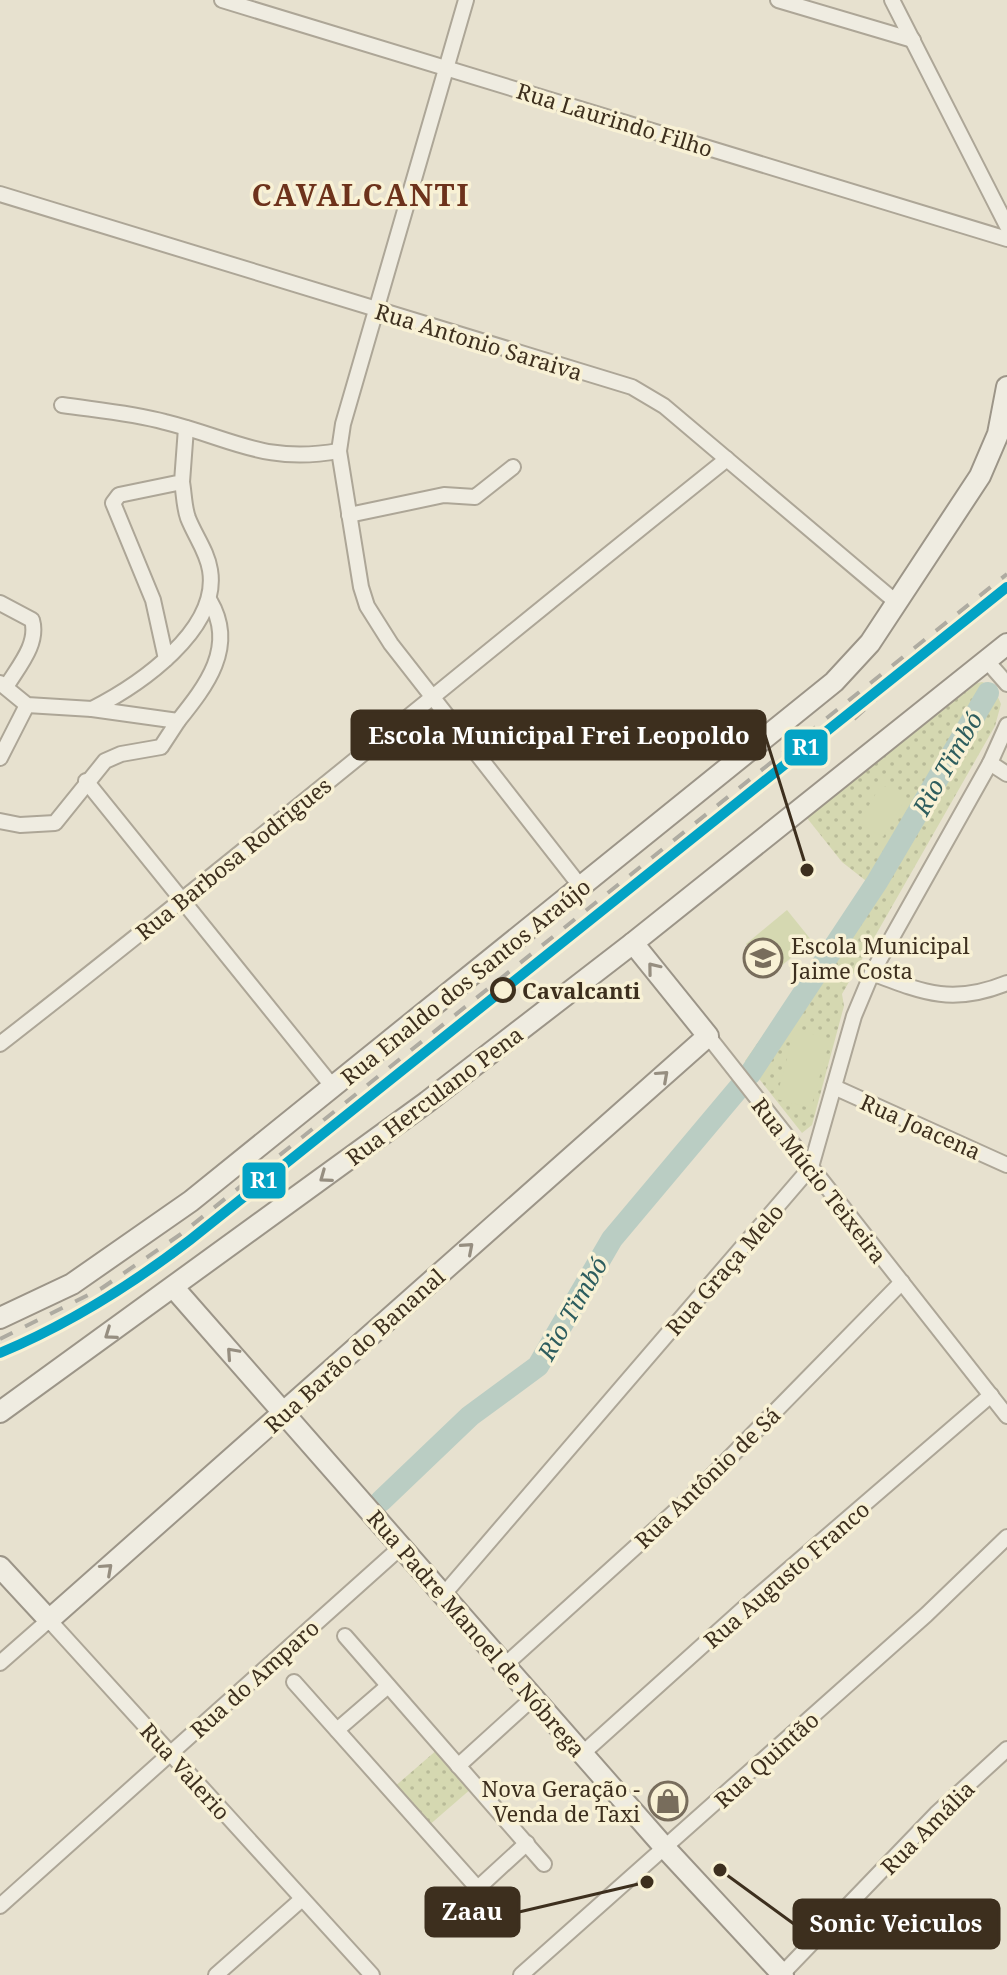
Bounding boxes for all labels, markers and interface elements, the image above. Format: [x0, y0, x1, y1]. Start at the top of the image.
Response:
street label: Rua Laurindo Filho [513, 75, 717, 163]
district label: CAVALCANTI [252, 174, 470, 215]
street label: Rua Antonio Saraiva [372, 295, 586, 387]
water label: Rio Timbó [904, 705, 990, 821]
callout: Escola Municipal Frei Leopoldo [352, 711, 765, 759]
text: Escola Municipal Frei Leopoldo [368, 718, 750, 751]
line badge: R1 [783, 728, 829, 767]
text: R1 [792, 731, 820, 761]
street label: Rua Barbosa Rodrigues [129, 770, 337, 946]
street label: Rua Enaldo dos Santos Araújo [334, 871, 596, 1091]
place label: Escola Municipal Jaime Costa [790, 930, 970, 985]
school or university icon: Escola Municipal Jaime Costa [742, 937, 784, 979]
one-way arrow [648, 963, 663, 977]
place label: Cavalcanti [522, 975, 641, 1005]
marker: Cavalcanti [491, 978, 515, 1002]
street label: Rua Herculano Pena [339, 1019, 529, 1171]
one-way arrow [653, 1071, 668, 1086]
street label: Rua Joacena [856, 1086, 986, 1166]
street label: Rua Múcio Teixeira [746, 1091, 894, 1269]
line badge: R1 [241, 1161, 287, 1200]
text: R1 [250, 1164, 278, 1194]
one-way arrow [320, 1167, 334, 1181]
street label: Rua Graça Melo [658, 1197, 790, 1341]
one-way arrow [459, 1244, 474, 1258]
water label: Rio Timbó [529, 1250, 615, 1366]
street label: Rua Barão do Bananal [258, 1261, 451, 1439]
one-way arrow [105, 1324, 119, 1339]
one-way arrow [227, 1348, 241, 1363]
street label: Rua Antônio de Sá [628, 1400, 786, 1554]
street label: Rua Augusto Franco [697, 1494, 875, 1654]
street label: Rua Padre Manoel de Nóbrega [361, 1503, 593, 1763]
one-way arrow [98, 1563, 112, 1578]
street label: Rua do Amparo [183, 1612, 325, 1744]
street label: Rua Quintão [707, 1704, 825, 1814]
street label: Rua Valerio [134, 1716, 238, 1826]
place label: Nova Geração - Venda de Taxi [481, 1773, 640, 1828]
street label: Rua Amália [873, 1773, 981, 1881]
shop icon: Nova Geração - Venda de Taxi [647, 1780, 689, 1822]
callout: Zaau [426, 1888, 519, 1936]
text: Zaau [442, 1894, 502, 1927]
callout: Sonic Veiculos [794, 1900, 999, 1948]
text: Sonic Veiculos [810, 1906, 982, 1939]

